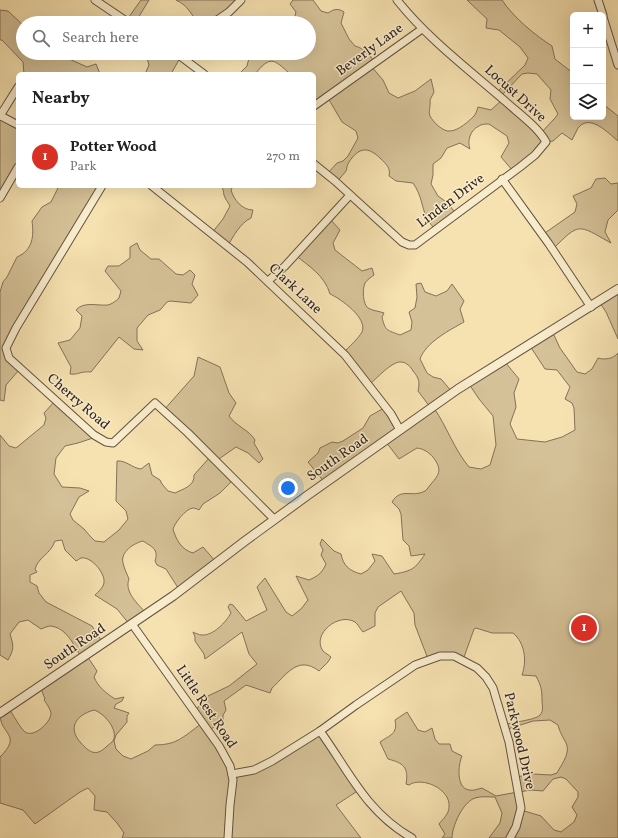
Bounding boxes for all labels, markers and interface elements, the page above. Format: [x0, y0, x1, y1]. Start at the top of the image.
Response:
map controls [570, 12, 606, 120]
button: + [570, 12, 606, 48]
search box [16, 16, 316, 60]
street label: Beverly Lane [332, 19, 408, 81]
icon: search [30, 27, 52, 49]
text: Search here [62, 28, 139, 49]
button: − [570, 48, 606, 84]
street label: Locust Drive [480, 61, 550, 127]
button: layers [570, 84, 606, 120]
text: Nearby [32, 87, 90, 110]
text: Potter Wood [70, 137, 157, 158]
text: 1 [42, 148, 48, 166]
text: 270 m [266, 148, 300, 166]
text: Park [70, 158, 97, 176]
street label: Linden Drive [413, 169, 489, 233]
street label: Clark Lane [264, 259, 326, 319]
street label: Cherry Road [43, 369, 114, 435]
street label: South Road [304, 430, 373, 486]
your location [278, 478, 298, 498]
pin: 1 [571, 613, 597, 643]
street label: South Road [40, 619, 110, 675]
street label: Little Rest Road [171, 662, 241, 752]
street label: Parkwood Drive [499, 691, 539, 792]

